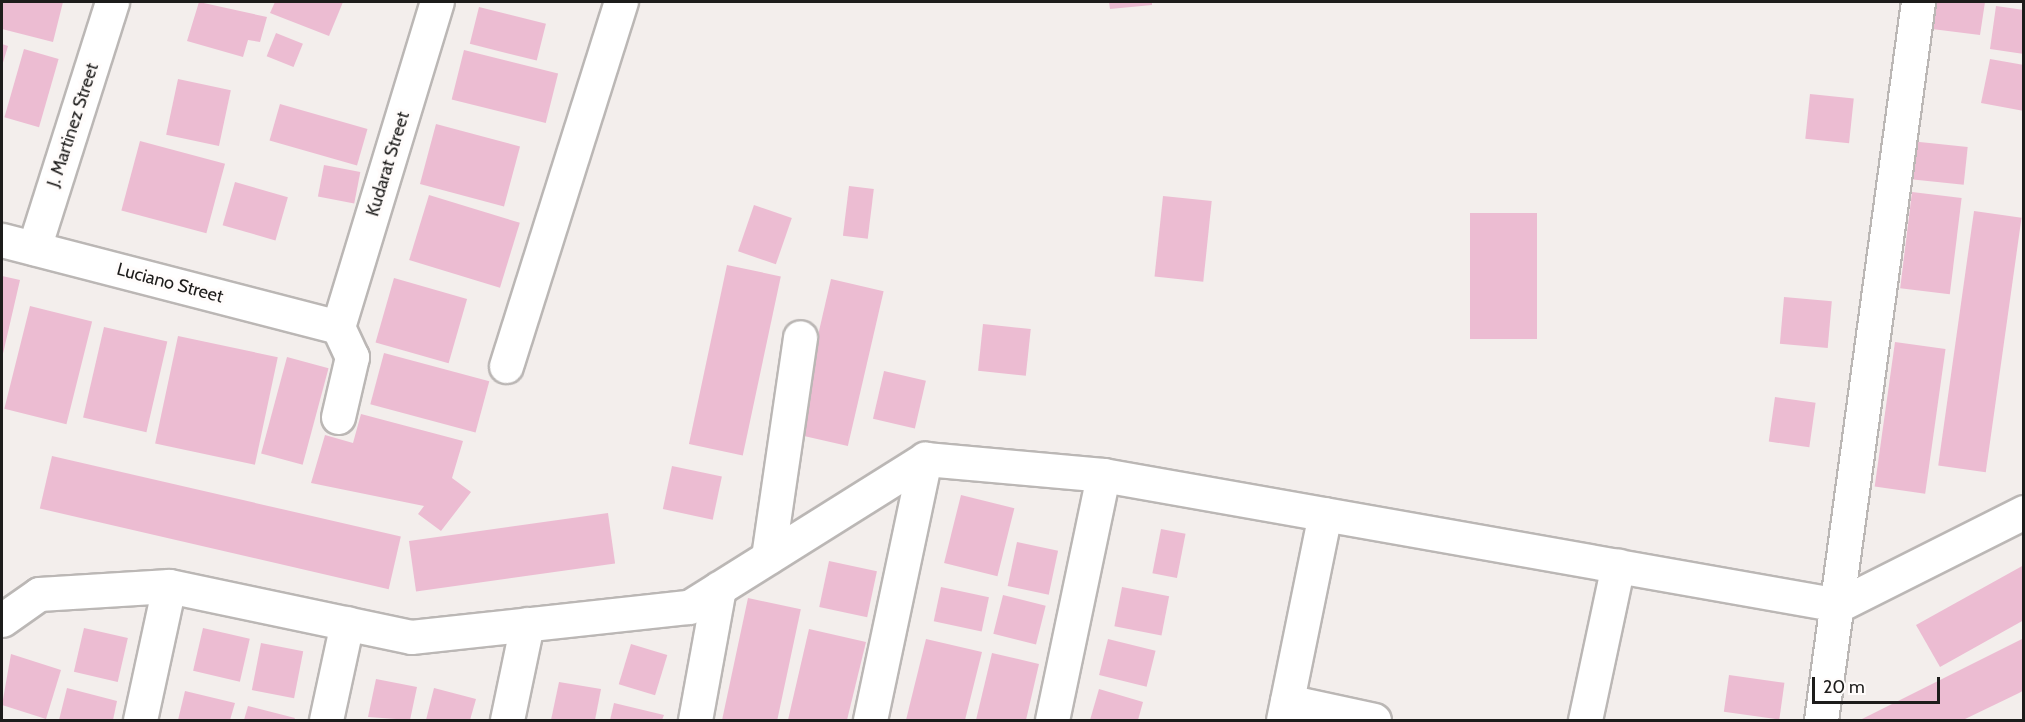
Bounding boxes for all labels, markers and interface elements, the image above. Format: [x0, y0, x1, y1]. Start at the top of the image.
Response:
street label: J. Martinez Street [43, 60, 103, 190]
street label: Kudarat Street [362, 109, 414, 219]
street label: Luciano Street [114, 258, 226, 308]
scale bar [1815, 665, 1942, 703]
text: 20 m [1823, 676, 1865, 698]

